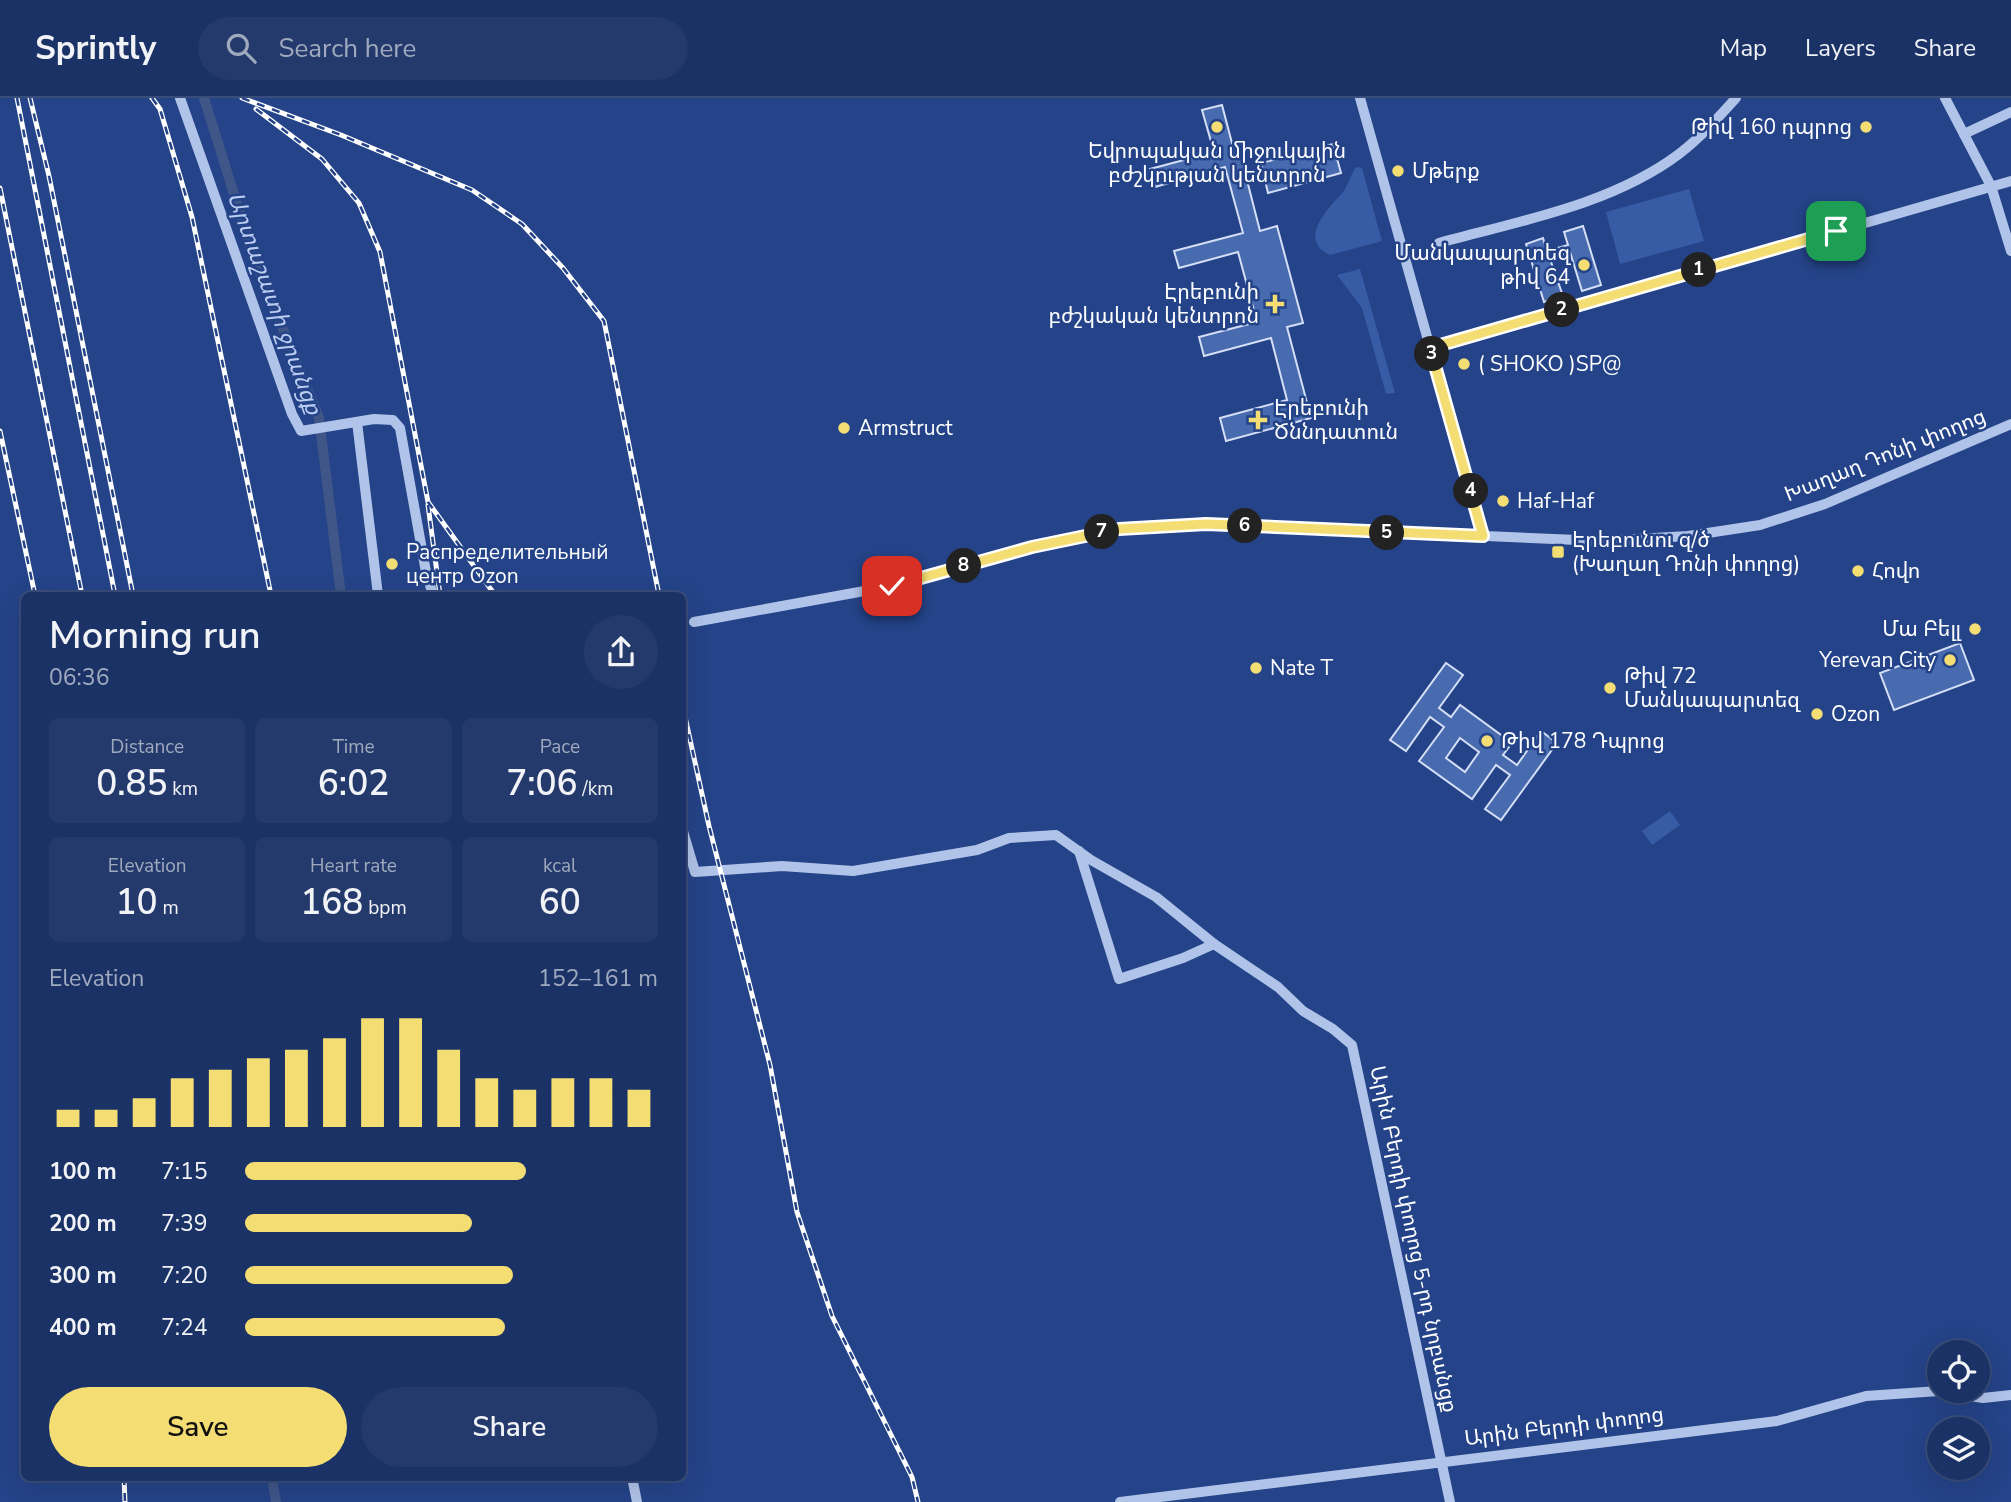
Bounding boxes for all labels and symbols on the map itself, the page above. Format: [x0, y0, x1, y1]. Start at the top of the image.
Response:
place label: Թիվ 160 դպրոց [1691, 113, 1852, 141]
marker: Եվրոպական միջուկային բժշկության կենտրոն [1209, 119, 1225, 135]
marker: Թիվ 160 դպրոց [1858, 119, 1874, 135]
place label: Եվրոպական միջուկային բժշկության կենտրոն [1088, 137, 1346, 189]
place label: Մթերք [1412, 157, 1480, 185]
marker: Մթերք [1390, 163, 1406, 179]
water label: Արտաշատի ջրանցք [220, 187, 330, 420]
pin [1806, 201, 1866, 261]
place label: Մանկապարտեզ թիվ 64 [1394, 239, 1571, 291]
pin: 1 [1682, 252, 1716, 288]
marker: Մանկապարտեզ թիվ 64 [1576, 257, 1592, 273]
place label: Էրեբունի բժշկական կենտրոն [1048, 278, 1259, 330]
pin: 2 [1544, 292, 1580, 328]
marker: Էրեբունի բժշկական կենտրոն [1265, 294, 1285, 314]
pin: 3 [1414, 336, 1450, 372]
place label: ( SHOKO )SP@ [1478, 350, 1622, 378]
marker: ( SHOKO )SP@ [1456, 356, 1472, 372]
place label: Էրեբունի Ծննդատուն [1274, 394, 1398, 446]
street label: Խաղաղ Դոնի փողոց [1780, 402, 1990, 508]
marker: Էրեբունի Ծննդատուն [1248, 410, 1268, 430]
place label: Armstruct [858, 414, 953, 442]
marker: Armstruct [836, 420, 852, 436]
pin: 4 [1454, 474, 1488, 508]
place label: Haf-Haf [1517, 487, 1595, 515]
marker: Haf-Haf [1495, 493, 1511, 509]
pin: 6 [1228, 508, 1262, 544]
pin: 7 [1084, 514, 1120, 550]
pin: 5 [1370, 516, 1404, 550]
place label: Էրեբունու զ/ծ (Խաղաղ Դոնի փողոց) [1572, 526, 1800, 578]
place label: Распределительный центр Ozon [406, 538, 608, 590]
marker: Էրեբունու զ/ծ (Խաղաղ Դոնի փողոց) [1550, 544, 1566, 560]
pin: 8 [946, 548, 982, 584]
marker: Распределительный центр Ozon [384, 556, 400, 572]
pin [862, 556, 922, 616]
place label: Հովո [1872, 557, 1920, 585]
marker: Հովո [1850, 563, 1866, 579]
place label: Մա Բելլ [1882, 615, 1961, 643]
marker: Մա Բելլ [1967, 621, 1983, 637]
place label: Yerevan City [1818, 646, 1936, 674]
marker: Yerevan City [1942, 652, 1958, 668]
place label: Nate T [1270, 654, 1333, 682]
marker: Nate T [1248, 660, 1264, 676]
place label: Թիվ 72 Մանկապարտեզ [1624, 662, 1801, 714]
marker: Թիվ 72 Մանկապարտեզ [1602, 680, 1618, 696]
place label: Ozon [1831, 700, 1880, 728]
marker: Ozon [1809, 706, 1825, 722]
place label: Թիվ 178 Դպրոց [1501, 727, 1665, 755]
marker: Թիվ 178 Դպրոց [1479, 733, 1495, 749]
street label: Արին Բերդի փողոց 5-րդ նրբանցք [1364, 1063, 1464, 1415]
street label: Արին Բերդի փողոց [1463, 1400, 1665, 1452]

